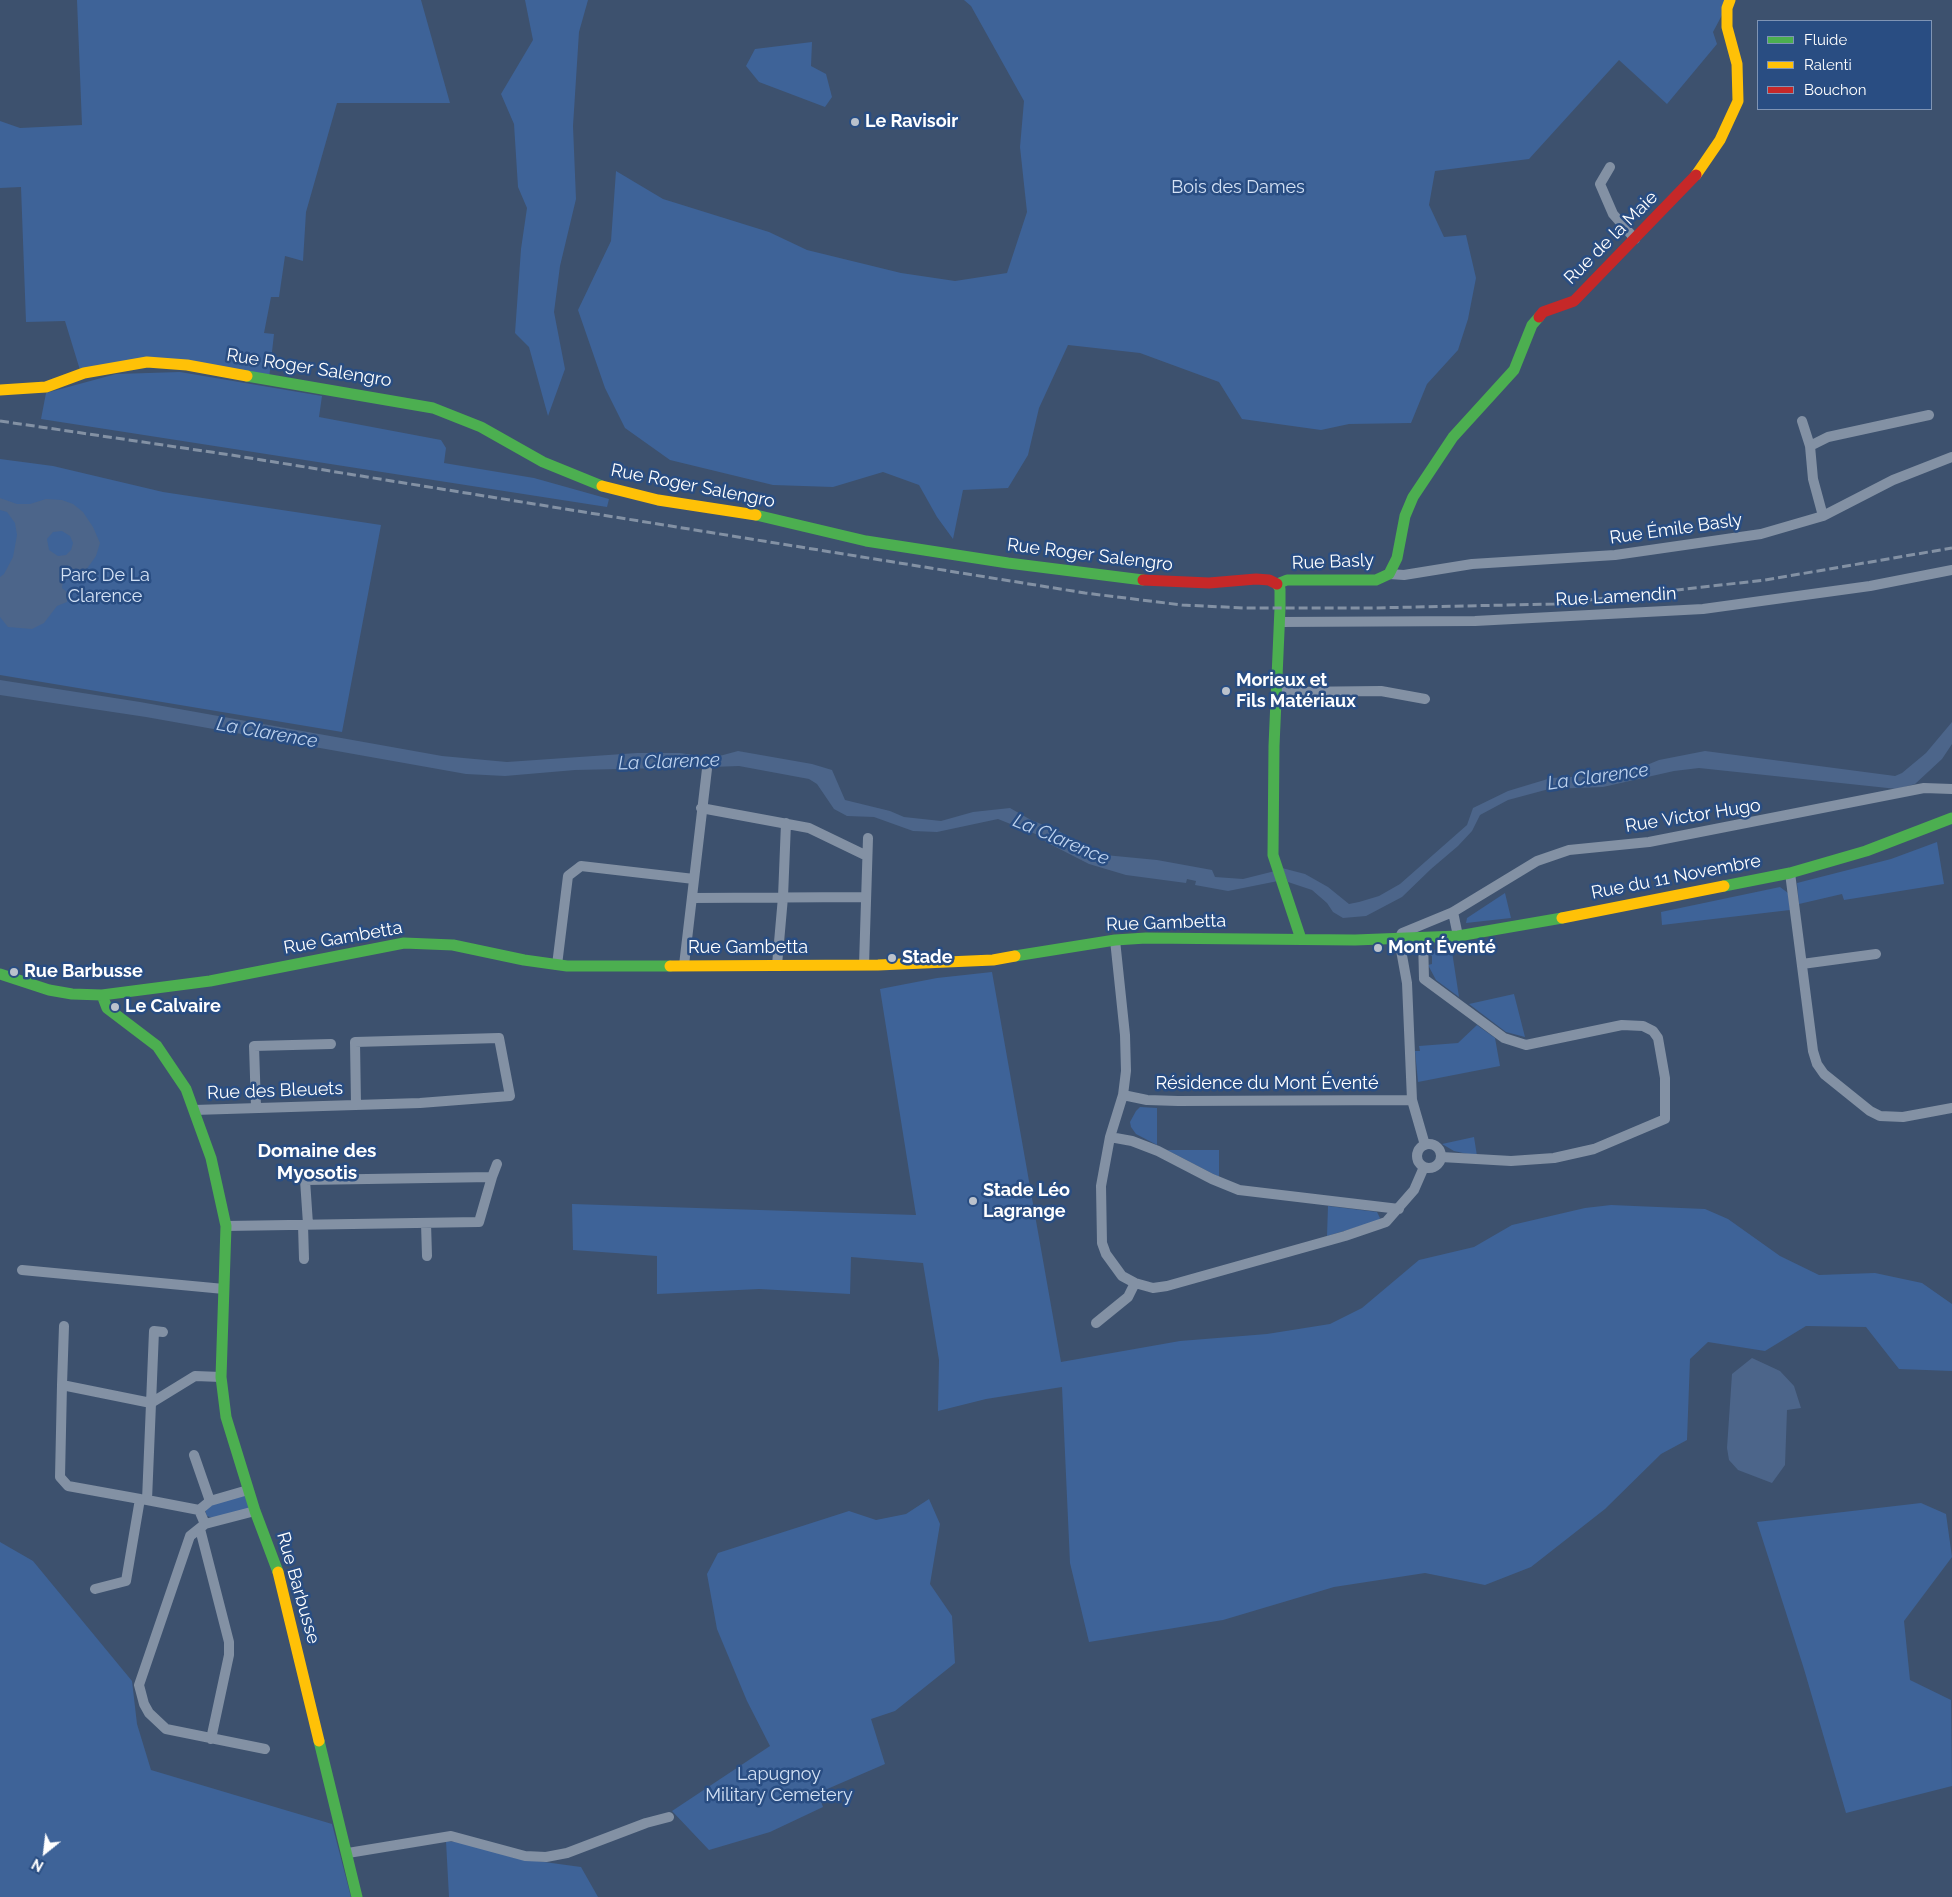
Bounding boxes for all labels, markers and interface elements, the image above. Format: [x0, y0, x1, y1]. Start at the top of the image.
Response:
legend [1757, 20, 1932, 110]
text: Fluide [1804, 31, 1847, 49]
text: Ralenti [1804, 56, 1852, 74]
text: Bouchon [1804, 81, 1866, 99]
place label: Le Ravisoir [865, 111, 958, 133]
marker: Le Ravisoir [849, 116, 861, 128]
park label: Bois des Dames [1171, 177, 1305, 199]
street label: Rue de la Maie [1560, 187, 1662, 289]
street label: Rue Roger Salengro [225, 344, 393, 392]
street label: Rue Roger Salengro [609, 459, 777, 513]
street label: Rue Émile Basly [1608, 509, 1744, 549]
street label: Rue Roger Salengro [1006, 534, 1174, 576]
street label: Rue Basly [1291, 550, 1375, 574]
park label: Parc De La Clarence [60, 565, 150, 608]
street label: Rue Lamendin [1555, 583, 1677, 611]
place label: Morieux et Fils Matériaux [1236, 670, 1356, 712]
marker: Morieux et Fils Matériaux [1220, 685, 1232, 697]
water label: La Clarence [215, 713, 319, 753]
water label: La Clarence [618, 749, 720, 775]
water label: La Clarence [1546, 759, 1650, 795]
street label: Rue Victor Hugo [1624, 795, 1762, 837]
water label: La Clarence [1010, 810, 1112, 870]
street label: Rue du 11 Novembre [1589, 850, 1763, 904]
street label: Rue Gambetta [1106, 910, 1226, 936]
street label: Rue Gambetta [282, 917, 404, 959]
street label: Rue Gambetta [688, 937, 808, 959]
place label: Mont Éventé [1388, 937, 1496, 959]
marker: Mont Éventé [1372, 942, 1384, 954]
place label: Stade [902, 947, 952, 969]
marker: Stade [886, 952, 898, 964]
place label: Rue Barbusse [24, 961, 143, 983]
marker: Rue Barbusse [8, 966, 20, 978]
place label: Le Calvaire [125, 996, 221, 1018]
marker: Le Calvaire [109, 1001, 121, 1013]
street label: Résidence du Mont Éventé [1156, 1073, 1378, 1095]
street label: Rue des Bleuets [207, 1078, 343, 1104]
district label: Domaine des Myosotis [258, 1140, 376, 1184]
place label: Stade Léo Lagrange [983, 1180, 1070, 1222]
marker: Stade Léo Lagrange [967, 1195, 979, 1207]
street label: Rue Barbusse [272, 1530, 324, 1646]
park label: Lapugnoy Military Cemetery [705, 1764, 853, 1806]
north arrow [20, 1827, 70, 1877]
text: N [29, 1856, 46, 1875]

